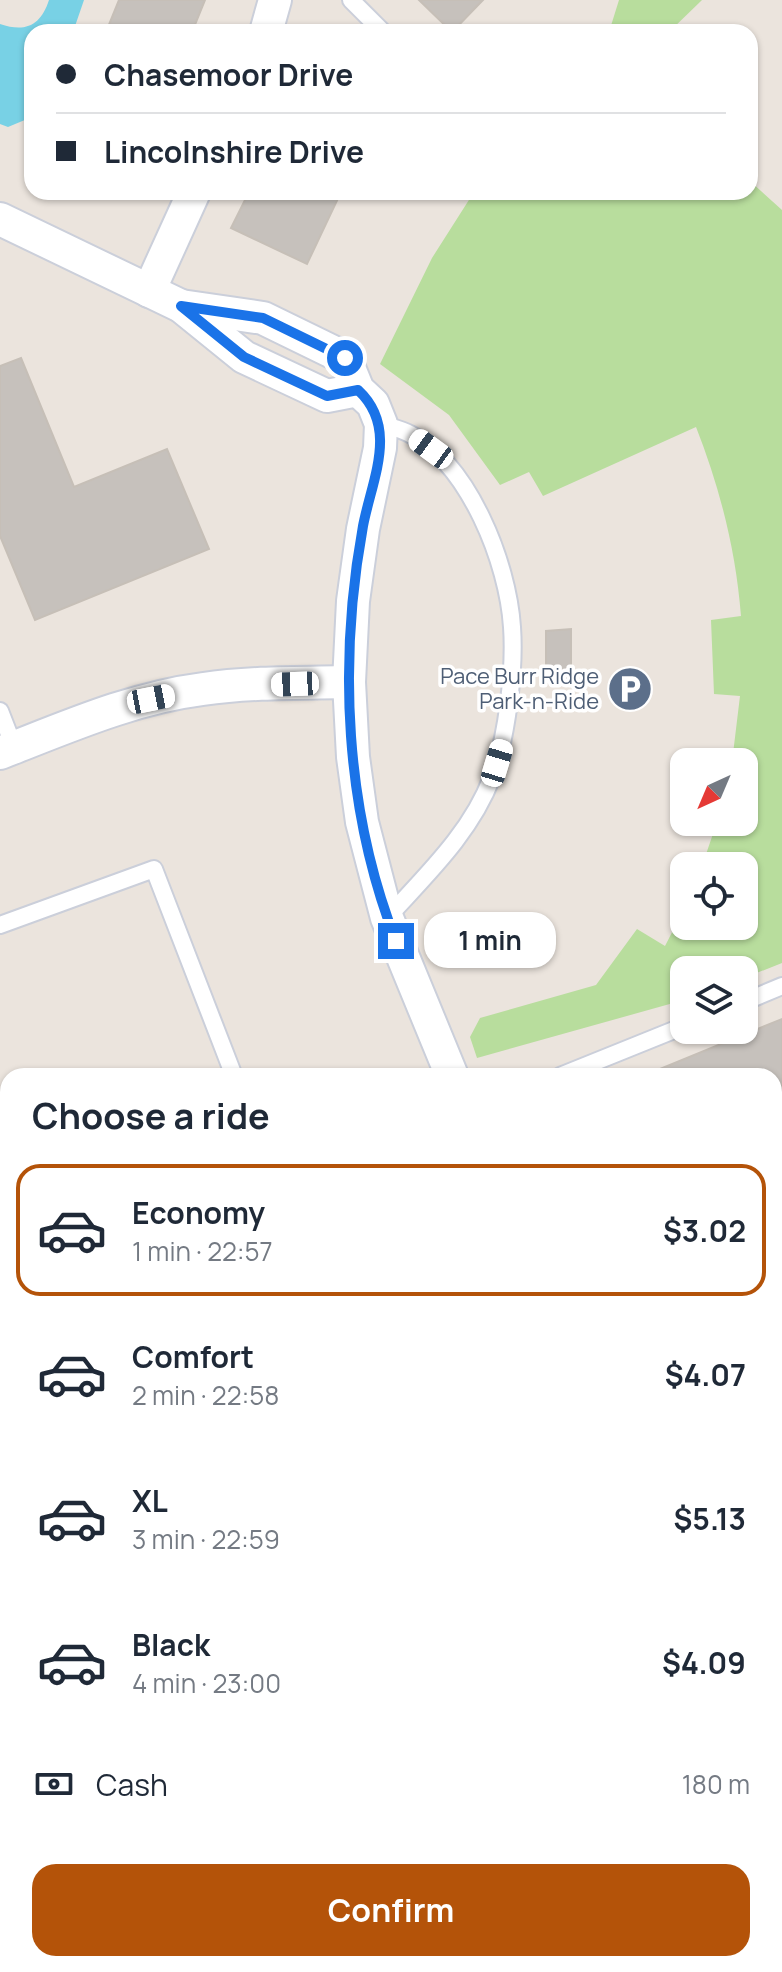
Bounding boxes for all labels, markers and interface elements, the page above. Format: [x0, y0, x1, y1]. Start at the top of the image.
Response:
text: Chasemoor Drive [104, 54, 353, 95]
text: Lincolnshire Drive [104, 131, 364, 172]
route start [327, 340, 363, 376]
car [405, 425, 457, 473]
place label: Pace Burr Ridge Park-n-Ride [440, 661, 599, 716]
parking icon: Pace Burr Ridge Park-n-Ride [606, 665, 654, 713]
car [271, 671, 319, 697]
car [125, 683, 177, 715]
car [479, 737, 515, 789]
north arrow [670, 748, 758, 836]
map controls [670, 748, 758, 1044]
button: locate [670, 852, 758, 940]
callout: 1 min [424, 913, 556, 969]
text: 1 min [458, 922, 522, 958]
route end [378, 923, 414, 959]
button: layers [670, 956, 758, 1044]
text: Choose a ride [32, 1091, 270, 1140]
text: Economy [132, 1192, 265, 1233]
icon: car [36, 1194, 108, 1266]
text: $3.02 [663, 1210, 746, 1251]
text: 1 min · 22:57 [132, 1233, 273, 1269]
text: Comfort [132, 1336, 254, 1377]
icon: car [36, 1338, 108, 1410]
text: $4.07 [665, 1354, 746, 1395]
text: 2 min · 22:58 [132, 1377, 279, 1413]
text: XL [132, 1480, 168, 1521]
icon: car [36, 1482, 108, 1554]
text: $5.13 [673, 1498, 746, 1539]
text: 3 min · 22:59 [132, 1521, 280, 1557]
text: Black [132, 1624, 210, 1665]
icon: car [36, 1626, 108, 1698]
text: $4.09 [662, 1642, 746, 1683]
text: 4 min · 23:00 [132, 1665, 281, 1701]
icon: cash [32, 1762, 76, 1806]
text: Cash [96, 1764, 168, 1805]
text: 180 m [682, 1766, 750, 1802]
button: Confirm [32, 1864, 750, 1956]

